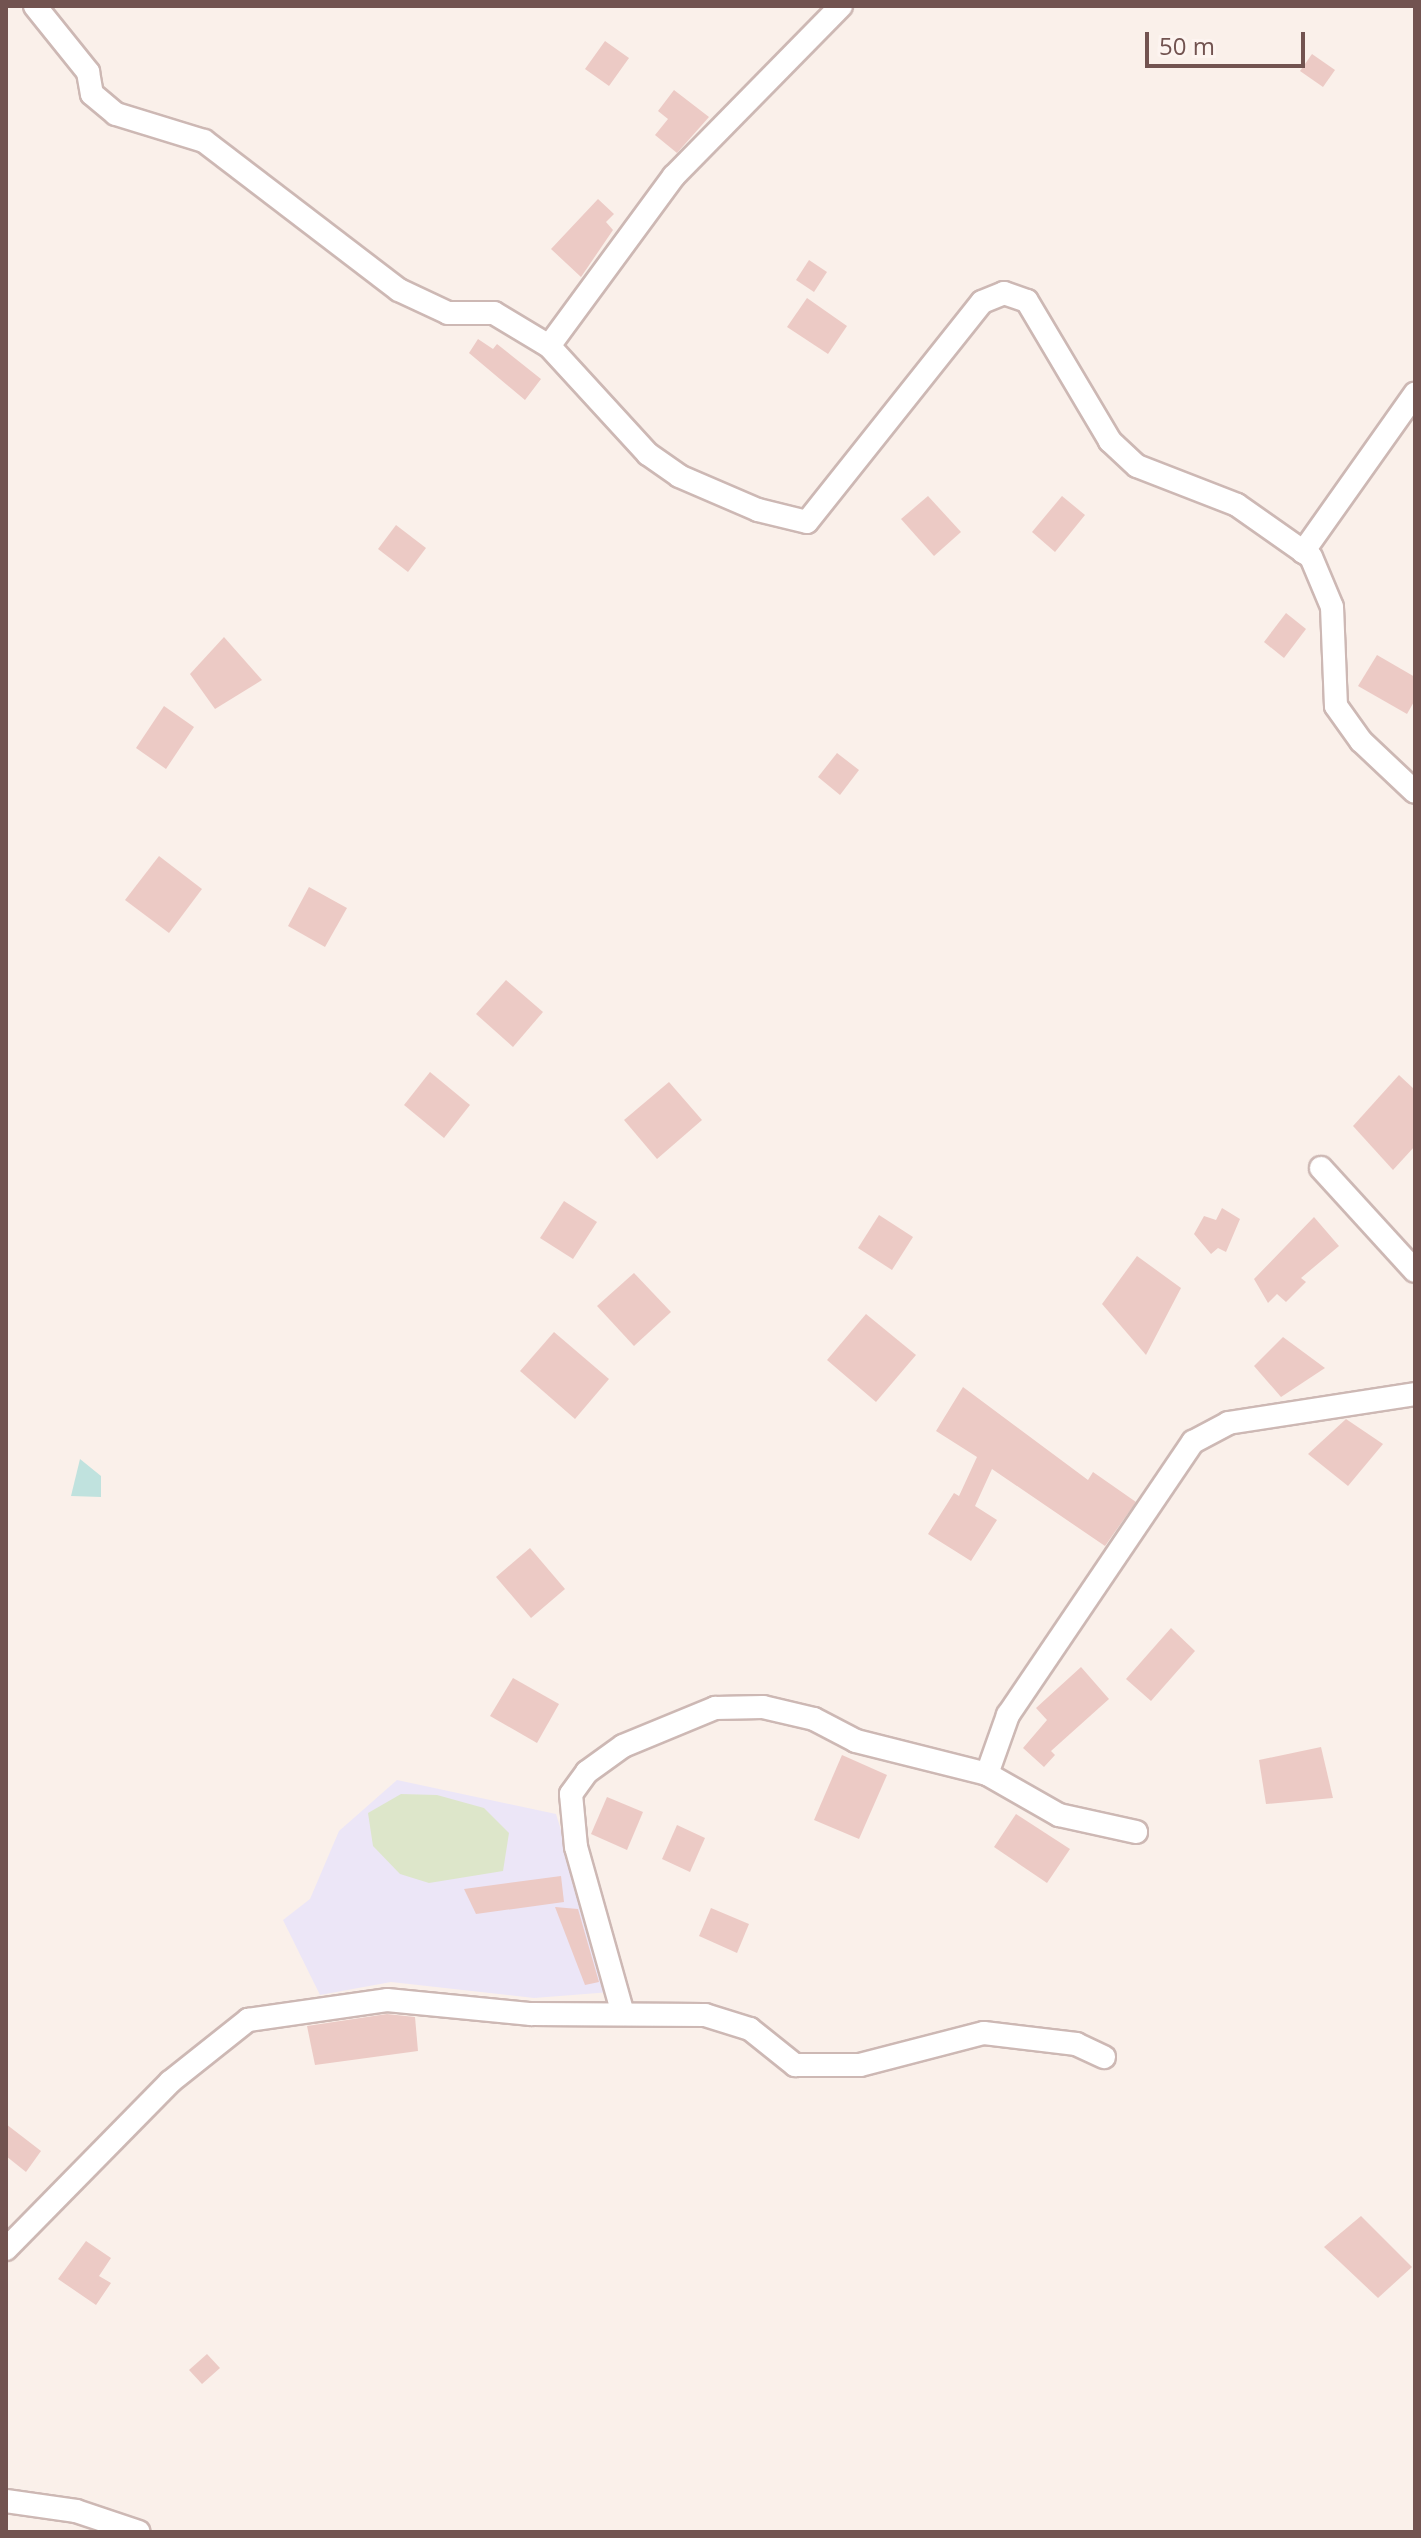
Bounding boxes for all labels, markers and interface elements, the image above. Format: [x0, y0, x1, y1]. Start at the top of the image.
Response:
scale bar [1149, 16, 1309, 66]
text: 50 m [1159, 29, 1215, 62]

